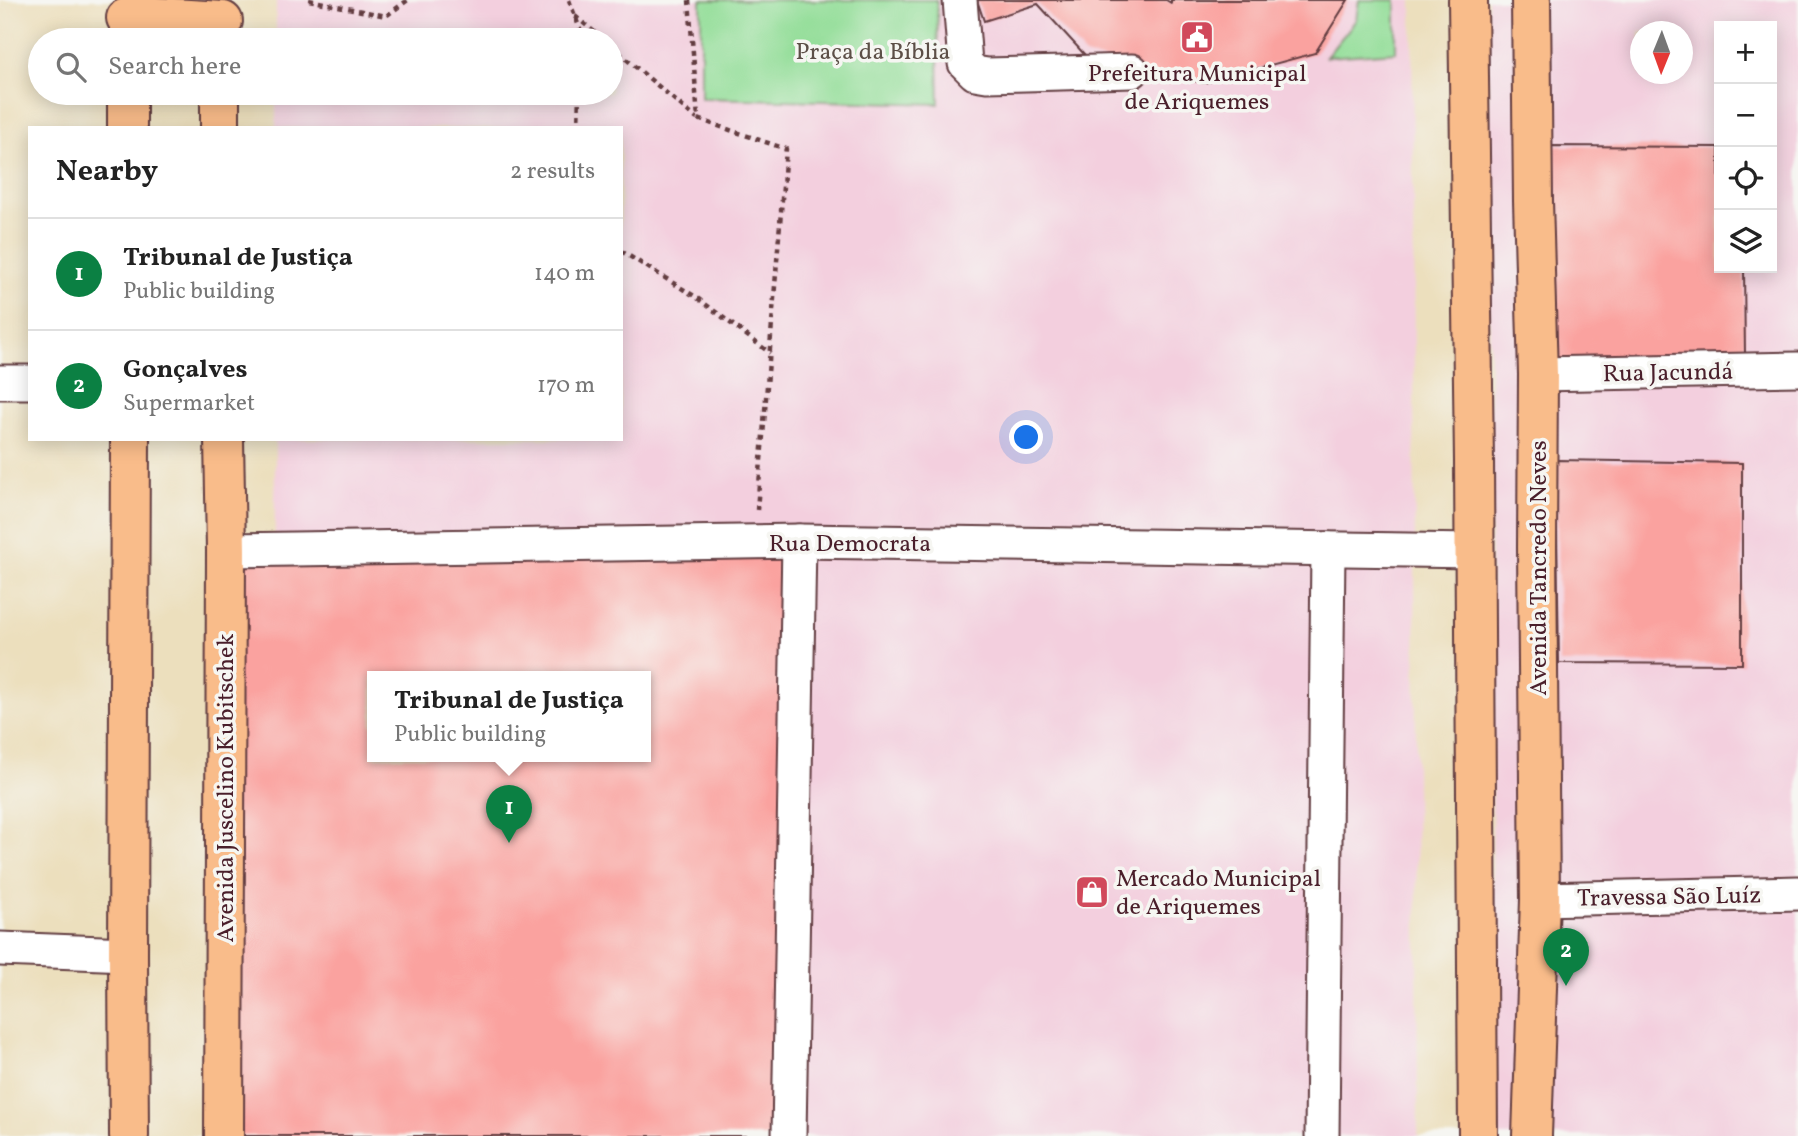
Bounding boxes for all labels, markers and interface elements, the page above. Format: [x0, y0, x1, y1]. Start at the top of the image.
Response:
public building icon: Prefeitura Municipal de Ariquemes [1178, 18, 1216, 56]
north arrow [1630, 21, 1693, 84]
map controls [1714, 21, 1777, 273]
button: + [1714, 21, 1777, 84]
search box [28, 28, 623, 105]
park label: Praça da Bíblia [795, 36, 951, 70]
icon: search [52, 48, 90, 86]
text: Search here [108, 49, 241, 85]
place label: Prefeitura Municipal de Ariquemes [1088, 58, 1306, 120]
button: − [1714, 84, 1777, 147]
button: locate [1714, 147, 1777, 210]
text: Nearby [56, 151, 158, 193]
text: 2 results [510, 156, 595, 188]
button: layers [1714, 210, 1777, 273]
text: Tribunal de Justiça [123, 240, 353, 276]
text: 1 [74, 258, 84, 290]
text: 140 m [534, 258, 595, 290]
text: Public building [123, 276, 275, 308]
text: Gonçalves [123, 352, 248, 388]
street label: Rua Jacundá [1602, 356, 1734, 392]
text: 2 [73, 370, 85, 402]
text: 170 m [537, 370, 595, 402]
text: Supermarket [123, 388, 255, 420]
your location [1009, 420, 1043, 454]
street label: Avenida Tancredo Neves [1523, 440, 1557, 696]
street label: Rua Democrata [769, 528, 931, 562]
street label: Avenida Juscelino Kubitschek [210, 634, 244, 942]
popup [367, 671, 651, 762]
text: Tribunal de Justiça [394, 683, 624, 719]
text: Public building [394, 719, 546, 751]
pin: 1 [486, 785, 532, 843]
place label: Mercado Municipal de Ariquemes [1116, 863, 1321, 925]
shop icon: Mercado Municipal de Ariquemes [1073, 873, 1111, 911]
street label: Travessa São Luíz [1577, 879, 1762, 917]
pin: 2 [1543, 928, 1589, 986]

